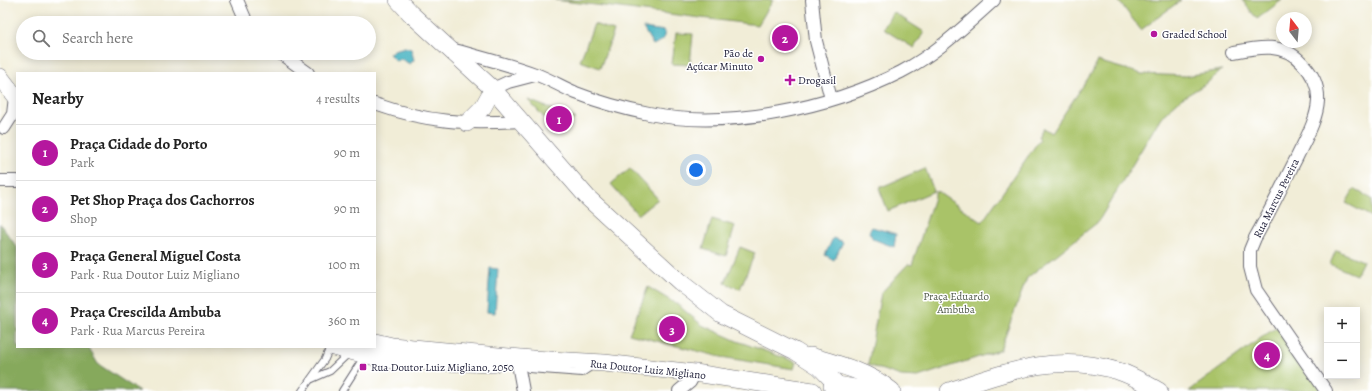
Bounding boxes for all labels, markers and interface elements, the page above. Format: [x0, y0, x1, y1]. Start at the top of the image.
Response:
north arrow [1276, 12, 1312, 48]
search box [16, 16, 376, 60]
pin: 2 [772, 23, 798, 53]
icon: search [30, 27, 52, 49]
place label: Graded School [1162, 27, 1227, 42]
text: Search here [62, 28, 133, 48]
marker: Graded School [1149, 29, 1159, 39]
place label: Pão de Açúcar Minuto [686, 46, 754, 74]
marker: Pão de Açúcar Minuto [756, 54, 766, 64]
place label: Drogasil [798, 73, 836, 88]
marker: Drogasil [785, 75, 795, 85]
text: Nearby [32, 87, 83, 110]
text: 4 results [316, 90, 360, 107]
pin: 1 [546, 104, 572, 134]
text: Praça Cidade do Porto [70, 134, 208, 154]
text: 1 [43, 144, 47, 161]
text: 90 m [334, 144, 360, 161]
text: Park [70, 154, 94, 171]
street label: Rua Marcus Pereira [1250, 155, 1303, 240]
your location [686, 160, 706, 180]
text: Pet Shop Praça dos Cachorros [70, 190, 255, 210]
text: 2 [42, 200, 48, 217]
text: 90 m [334, 200, 360, 217]
text: Shop [70, 210, 97, 227]
text: Praça General Miguel Costa [70, 246, 241, 266]
text: 3 [42, 256, 48, 273]
text: 100 m [328, 256, 360, 273]
text: Park · Rua Doutor Luiz Migliano [70, 266, 240, 283]
park label: Praça Eduardo Ambuba [923, 289, 989, 317]
text: Praça Crescilda Ambuba [70, 302, 221, 322]
map controls [1324, 307, 1360, 379]
button: + [1324, 307, 1360, 343]
text: 4 [42, 312, 48, 329]
text: 360 m [328, 312, 360, 329]
pin: 3 [659, 314, 685, 344]
text: Park · Rua Marcus Pereira [70, 322, 205, 339]
pin: 4 [1254, 340, 1280, 370]
button: − [1324, 343, 1360, 379]
street label: Rua Doutor Luiz Migliano [589, 356, 707, 383]
place label: Rua Doutor Luiz Migliano, 2050 [371, 360, 514, 375]
marker: Rua Doutor Luiz Migliano, 2050 [358, 362, 368, 372]

